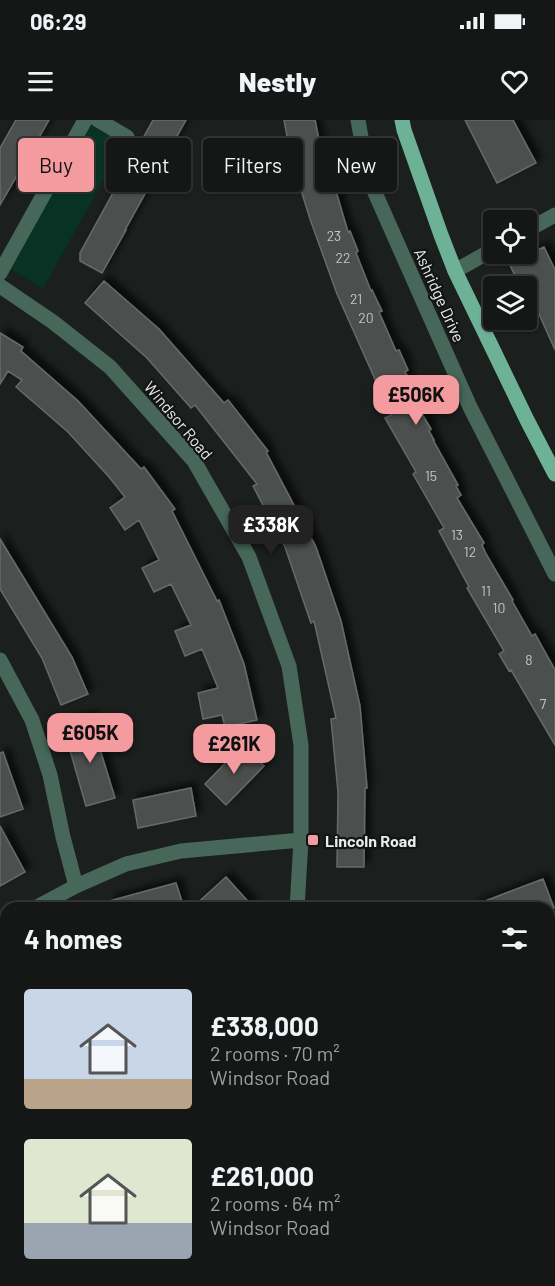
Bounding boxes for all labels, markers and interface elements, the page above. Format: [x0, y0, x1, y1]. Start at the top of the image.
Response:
text: 06:29 [30, 8, 86, 34]
icon: menu [24, 65, 57, 98]
text: Nestly [239, 65, 316, 97]
icon: heart [498, 65, 531, 98]
chip: Buy [18, 138, 94, 192]
chip: Rent [106, 138, 191, 192]
chip: Filters [203, 138, 303, 192]
chip: New [315, 138, 397, 192]
map controls [483, 210, 537, 330]
button: locate [483, 210, 537, 264]
house number: 23 [327, 227, 341, 244]
street label: Ashridge Drive [411, 245, 469, 345]
house number: 22 [335, 249, 351, 266]
button: layers [483, 276, 537, 330]
house number: 21 [350, 290, 362, 307]
house number: 20 [358, 309, 374, 326]
pin: £506K [374, 375, 458, 426]
street label: Windsor Road [141, 377, 217, 463]
text: £506K [387, 382, 445, 406]
house number: 15 [425, 467, 437, 484]
pin: £338K [229, 505, 313, 556]
text: £338K [242, 512, 300, 536]
house number: 13 [451, 526, 463, 543]
house number: 12 [464, 543, 476, 560]
house number: 11 [481, 582, 491, 599]
house number: 10 [493, 599, 505, 616]
house number: 8 [525, 651, 533, 668]
house number: 7 [540, 695, 547, 712]
pin: £605K [48, 713, 132, 764]
text: £605K [61, 720, 119, 744]
pin: £261K [192, 724, 276, 775]
text: £261K [207, 731, 261, 755]
place label: Lincoln Road [325, 831, 416, 850]
marker: Lincoln Road [306, 833, 320, 847]
icon: filters [498, 922, 531, 955]
text: 4 homes [24, 923, 122, 954]
text: £338,000 [210, 1010, 319, 1041]
icon: home [72, 1013, 144, 1085]
text: 2 rooms · 70 m² [210, 1041, 340, 1065]
text: Windsor Road [210, 1065, 330, 1089]
text: £261,000 [210, 1160, 314, 1191]
icon: home [72, 1163, 144, 1235]
text: 2 rooms · 64 m² [210, 1191, 340, 1215]
text: Windsor Road [210, 1215, 330, 1239]

